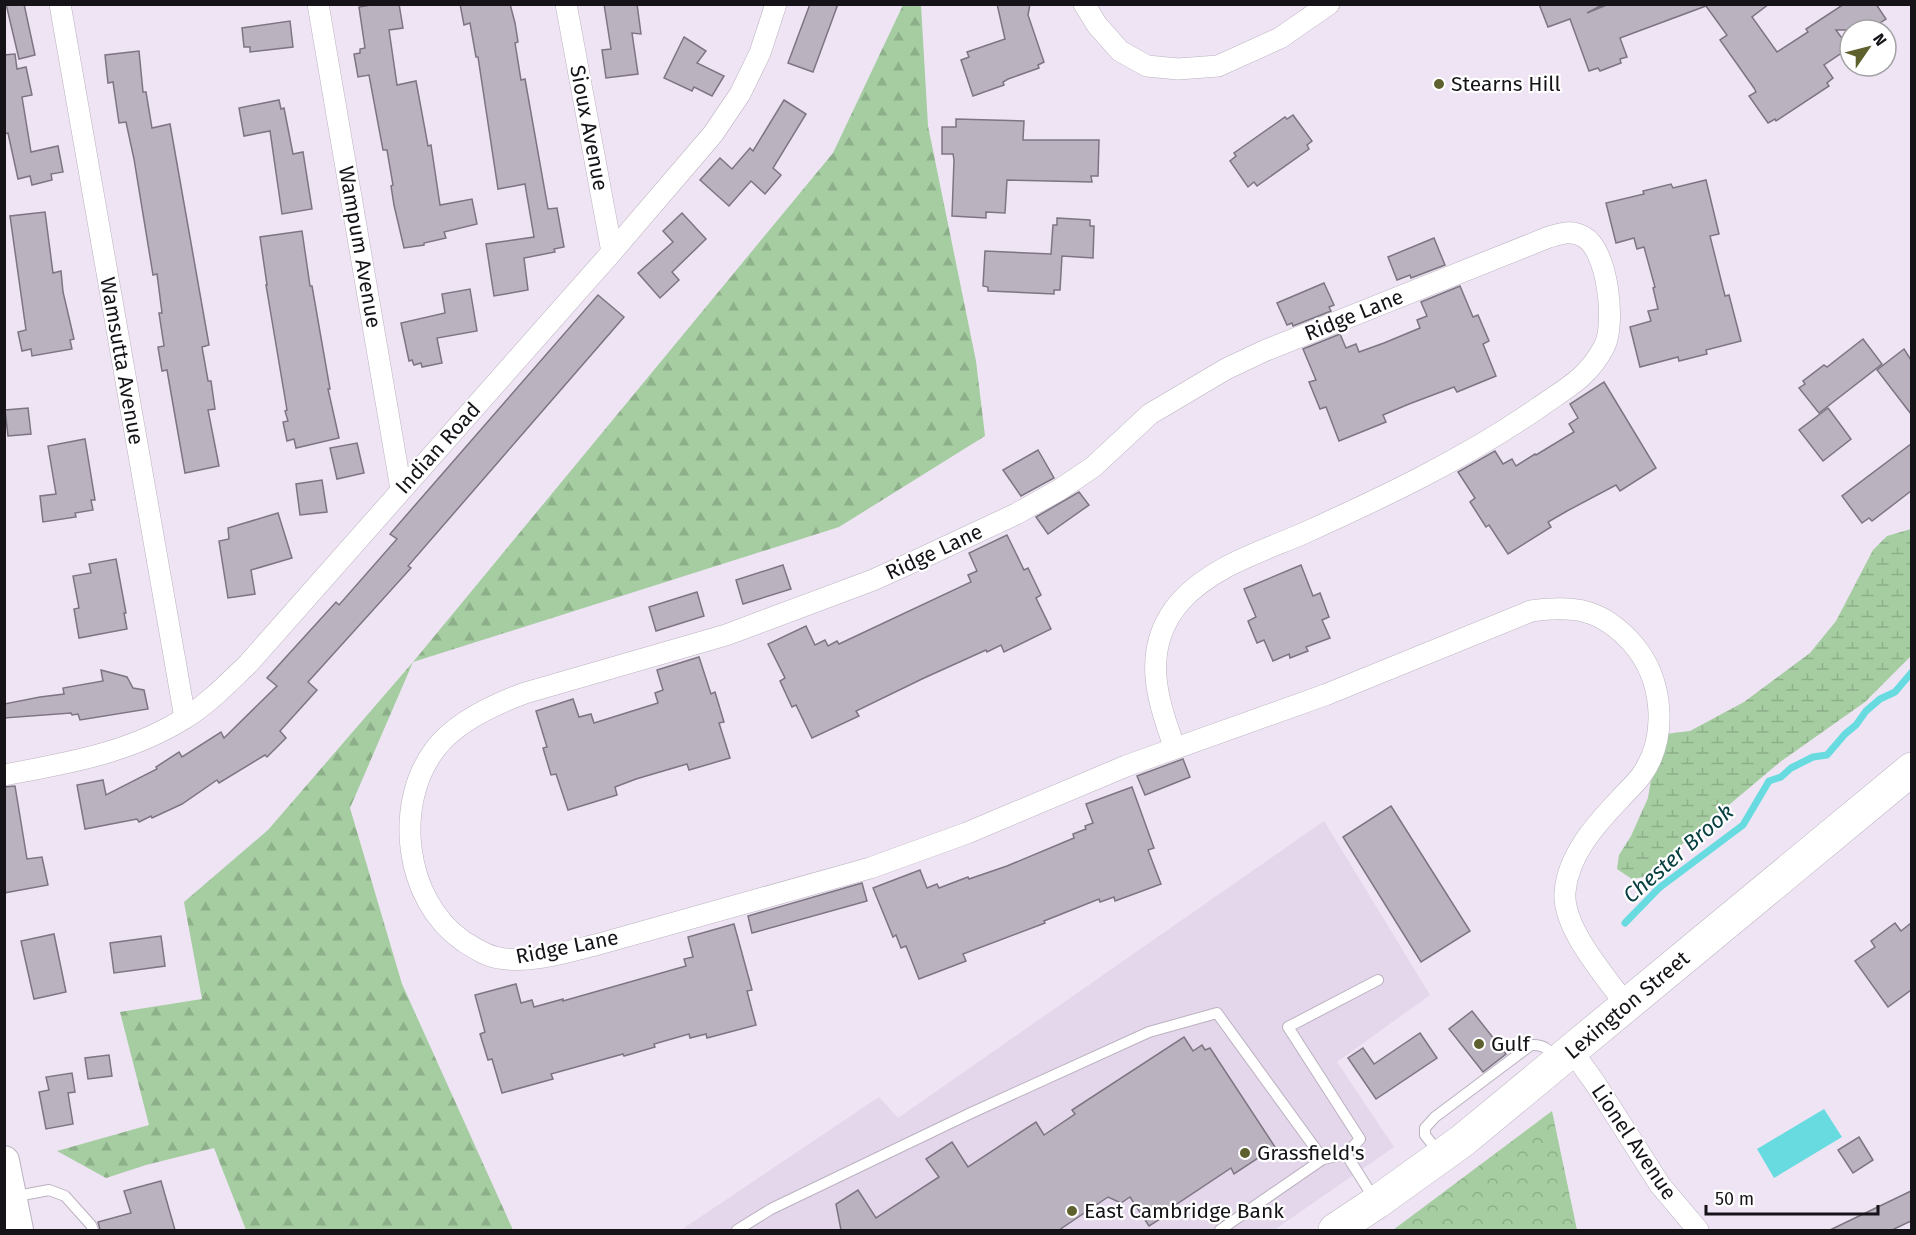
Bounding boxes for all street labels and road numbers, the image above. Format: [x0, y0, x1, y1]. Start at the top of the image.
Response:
street label: Sioux Avenue [564, 63, 614, 193]
street label: Wampum Avenue [333, 164, 387, 330]
street label: Wamsutta Avenue [94, 275, 150, 447]
street label: Ridge Lane [1301, 283, 1407, 347]
street label: Indian Road [390, 397, 486, 499]
street label: Ridge Lane [881, 518, 987, 586]
street label: Ridge Lane [513, 924, 621, 970]
street label: Lexington Street [1559, 945, 1695, 1065]
street label: Lionel Avenue [1586, 1079, 1682, 1205]

